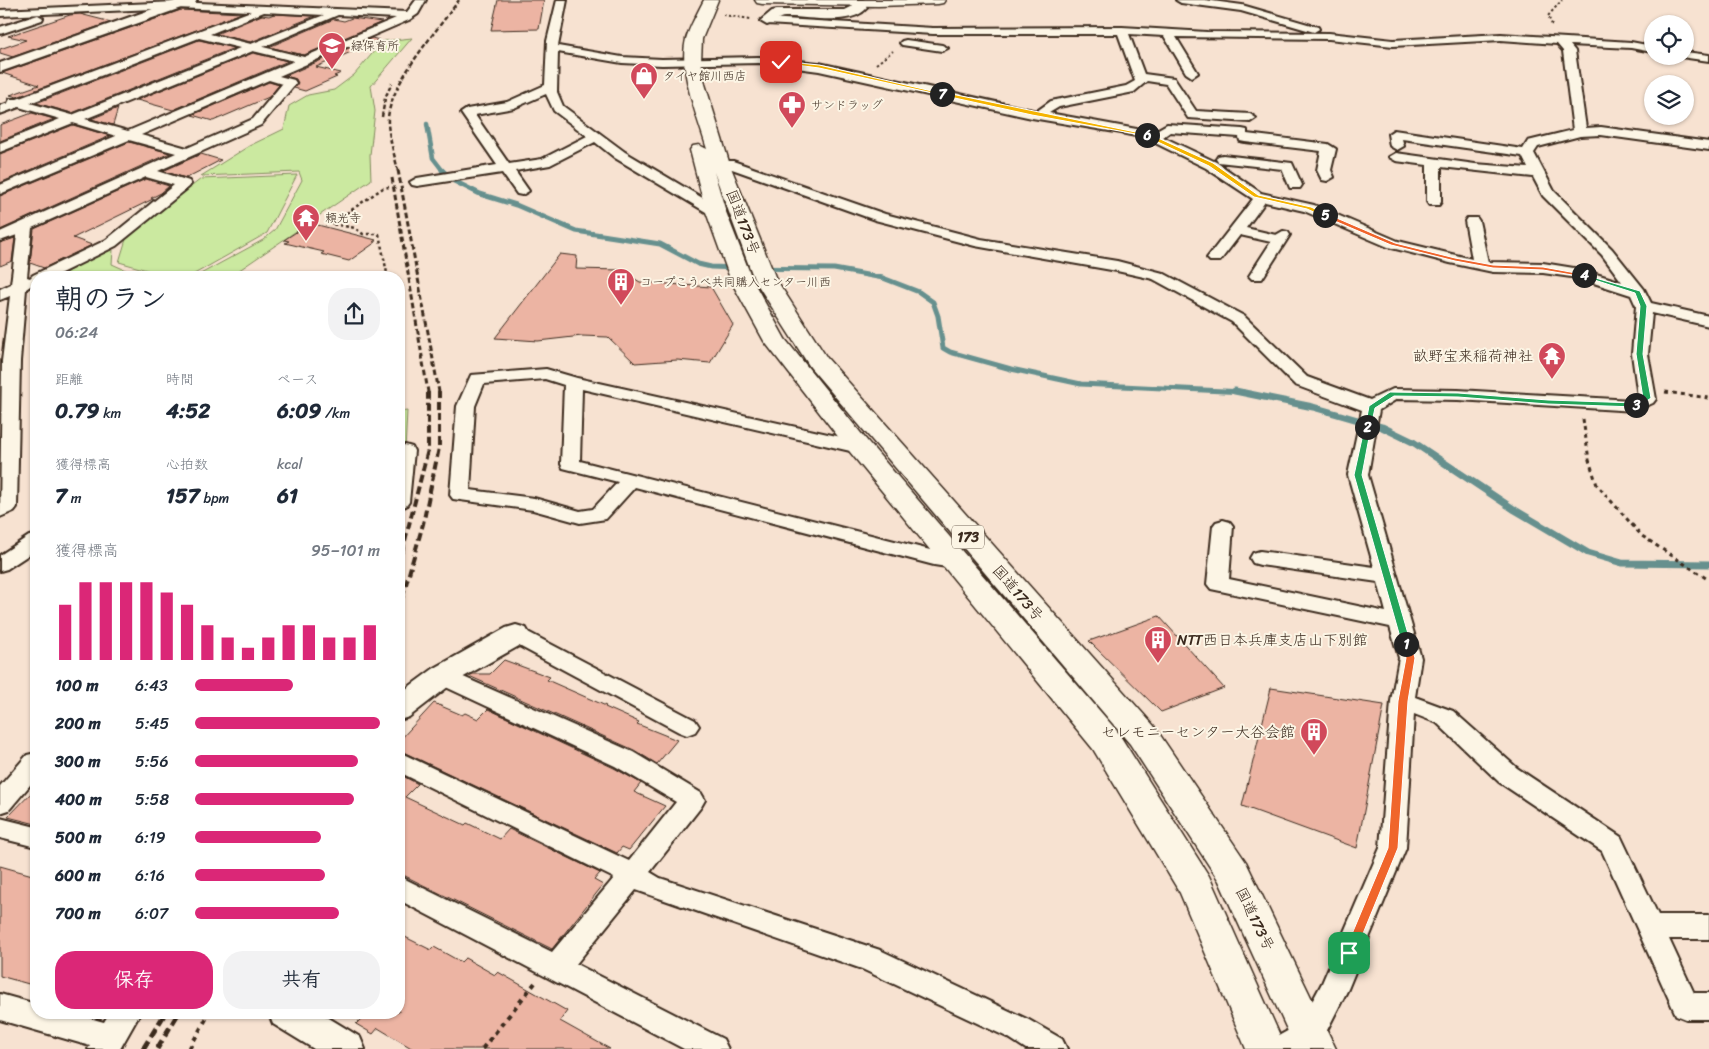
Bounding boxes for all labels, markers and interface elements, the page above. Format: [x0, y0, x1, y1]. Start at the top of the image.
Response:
map controls [1644, 15, 1694, 125]
button: locate [1644, 15, 1694, 65]
school or university icon: 緑保育所 [317, 31, 347, 70]
place label: 緑保育所 [351, 35, 399, 57]
pin [760, 41, 802, 83]
icon: check [767, 48, 795, 76]
shop icon: タイヤ館川西店 [629, 61, 659, 100]
place label: タイヤ館川西店 [663, 65, 747, 87]
button: layers [1644, 75, 1694, 125]
pin: 7 [930, 82, 954, 106]
text: 7 [939, 82, 947, 107]
pharmacy icon: サンドラッグ [777, 90, 807, 129]
place label: サンドラッグ [811, 94, 883, 116]
pin: 6 [1134, 122, 1160, 148]
text: 6 [1144, 123, 1151, 148]
street label: 国道173号 [719, 185, 767, 259]
pin: 5 [1312, 202, 1338, 228]
temple icon: 頼光寺 [291, 203, 321, 242]
text: 5 [1321, 203, 1330, 228]
place label: 頼光寺 [325, 207, 361, 229]
pin: 4 [1572, 262, 1596, 288]
text: 4 [1580, 263, 1589, 288]
building icon: コープこうべ共同購入センター川西 [606, 267, 636, 306]
place label: コープこうべ共同購入センター川西 [640, 271, 831, 293]
text: 朝のラン [55, 274, 167, 323]
button: share [328, 288, 380, 340]
text: 06:24 [55, 318, 98, 347]
temple icon: 畝野宝来稲荷神社 [1537, 341, 1567, 380]
place label: 畝野宝来稲荷神社 [1413, 343, 1533, 369]
text: 距離 [55, 367, 83, 392]
text: 時間 [166, 367, 194, 392]
text: ペース [277, 367, 318, 392]
text: 0.79 [55, 392, 100, 430]
text: 4:52 [166, 392, 210, 430]
text: 6:09 [277, 392, 321, 430]
pin: 3 [1624, 392, 1648, 418]
text: 3 [1633, 393, 1640, 418]
text: km [100, 401, 121, 426]
text: /km [321, 401, 350, 426]
pin: 2 [1354, 414, 1380, 440]
text: 2 [1363, 415, 1372, 440]
text: 獲得標高 [55, 452, 111, 477]
text: 心拍数 [166, 452, 208, 477]
text: kcal [277, 452, 302, 477]
text: 7 [55, 477, 67, 515]
text: 157 [166, 477, 200, 515]
text: 61 [277, 477, 298, 515]
text: m [67, 486, 81, 511]
text: bpm [200, 486, 229, 511]
road number: 173 [952, 526, 984, 548]
text: 獲得標高 [55, 536, 119, 565]
text: 95–101 m [311, 536, 380, 565]
street label: 国道173号 [986, 559, 1050, 627]
building icon: NTT西日本兵庫支店山下別館 [1143, 625, 1173, 664]
place label: NTT西日本兵庫支店山下別館 [1177, 627, 1368, 653]
pin: 1 [1394, 632, 1418, 656]
text: 1 [1403, 632, 1410, 657]
text: 100 m [55, 671, 99, 700]
text: 6:43 [135, 671, 168, 700]
text: 200 m [55, 709, 101, 738]
text: 5:45 [135, 709, 169, 738]
building icon: セレモニーセンター大谷会館 [1299, 717, 1329, 756]
place label: セレモニーセンター大谷会館 [1101, 719, 1295, 745]
text: 300 m [55, 747, 100, 776]
text: 5:56 [135, 747, 168, 776]
text: 400 m [55, 785, 102, 814]
text: 5:58 [135, 785, 169, 814]
text: 500 m [55, 823, 101, 852]
text: 6:19 [135, 823, 166, 852]
text: 600 m [55, 861, 101, 890]
text: 6:16 [135, 861, 165, 890]
street label: 国道173号 [1228, 883, 1282, 955]
text: 700 m [55, 899, 101, 928]
text: 6:07 [135, 899, 168, 928]
pin [1328, 932, 1370, 974]
icon: arrive [1335, 939, 1363, 967]
button: 保存 [55, 951, 213, 1009]
button: 共有 [223, 951, 380, 1009]

